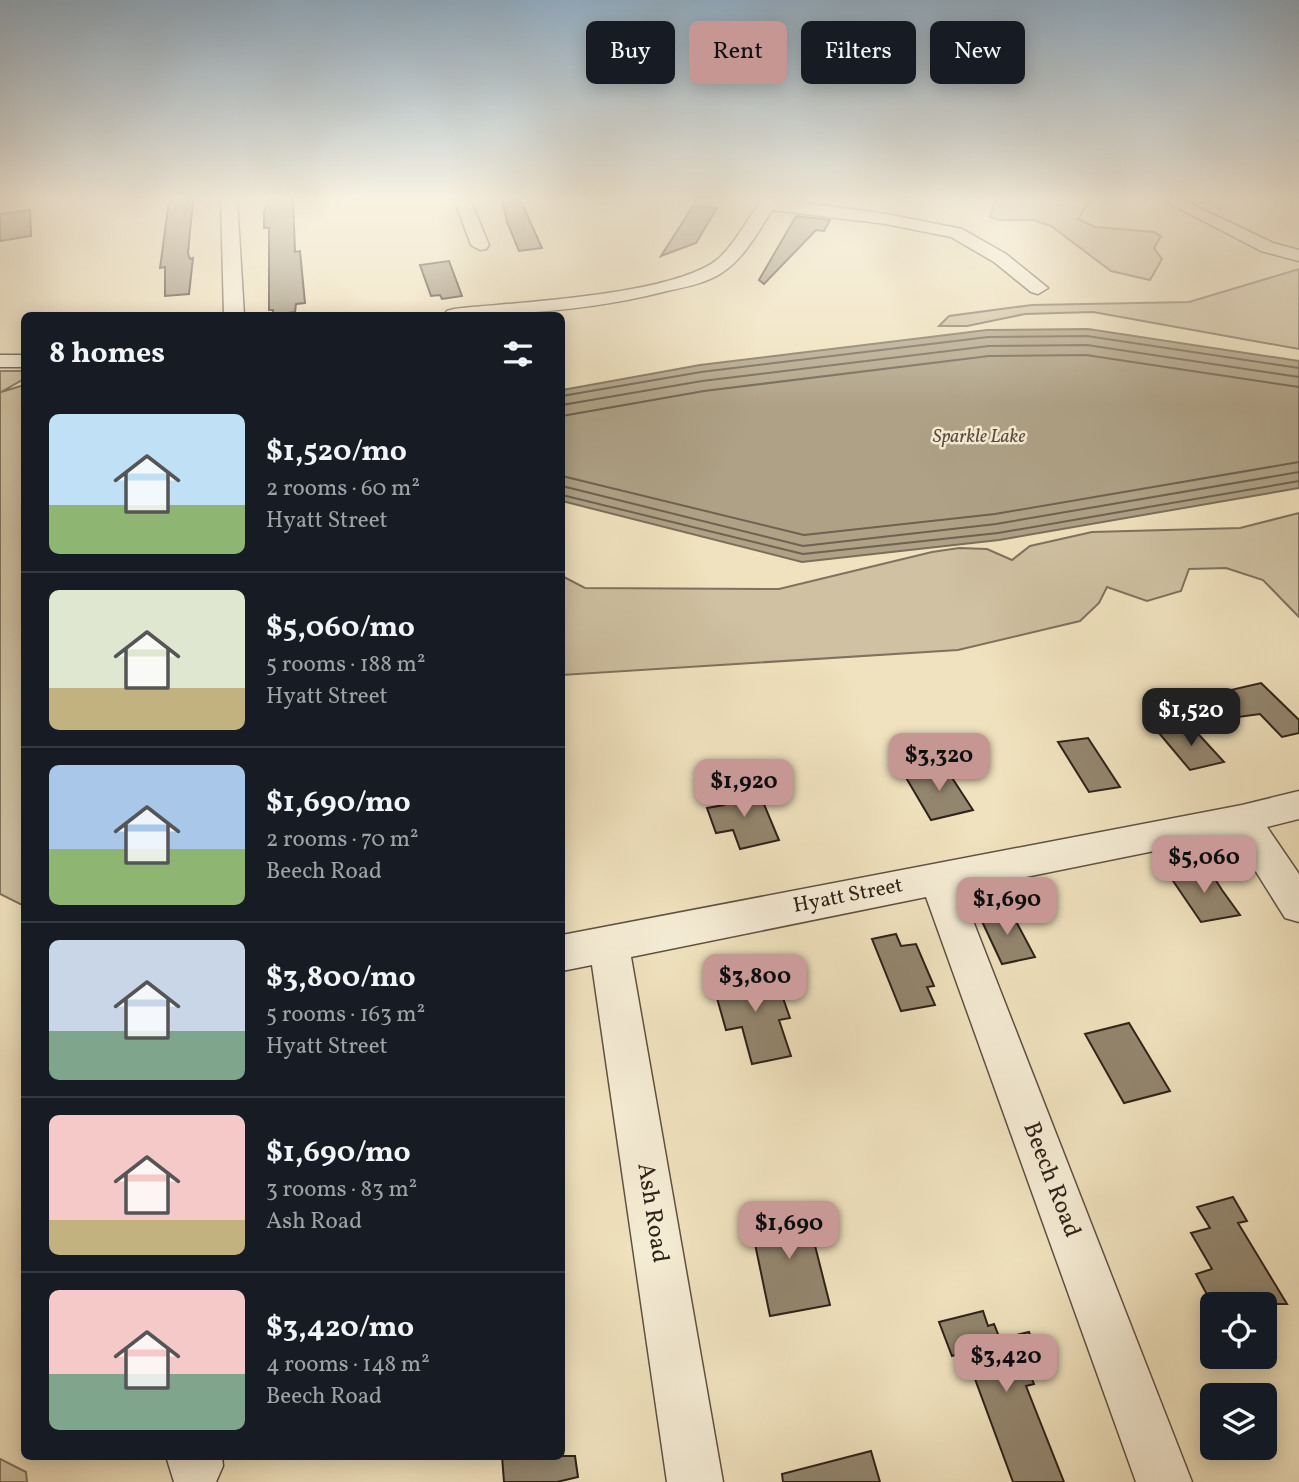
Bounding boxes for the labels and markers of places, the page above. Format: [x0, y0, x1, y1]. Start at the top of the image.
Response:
pin: $1,520 [1134, 688, 1248, 748]
pin: $3,320 [882, 734, 996, 793]
pin: $1,920 [687, 760, 801, 819]
pin: $5,060 [1147, 836, 1261, 895]
pin: $1,690 [950, 878, 1064, 937]
pin: $3,800 [698, 954, 812, 1014]
pin: $1,690 [732, 1202, 846, 1261]
pin: $3,420 [949, 1334, 1063, 1394]

